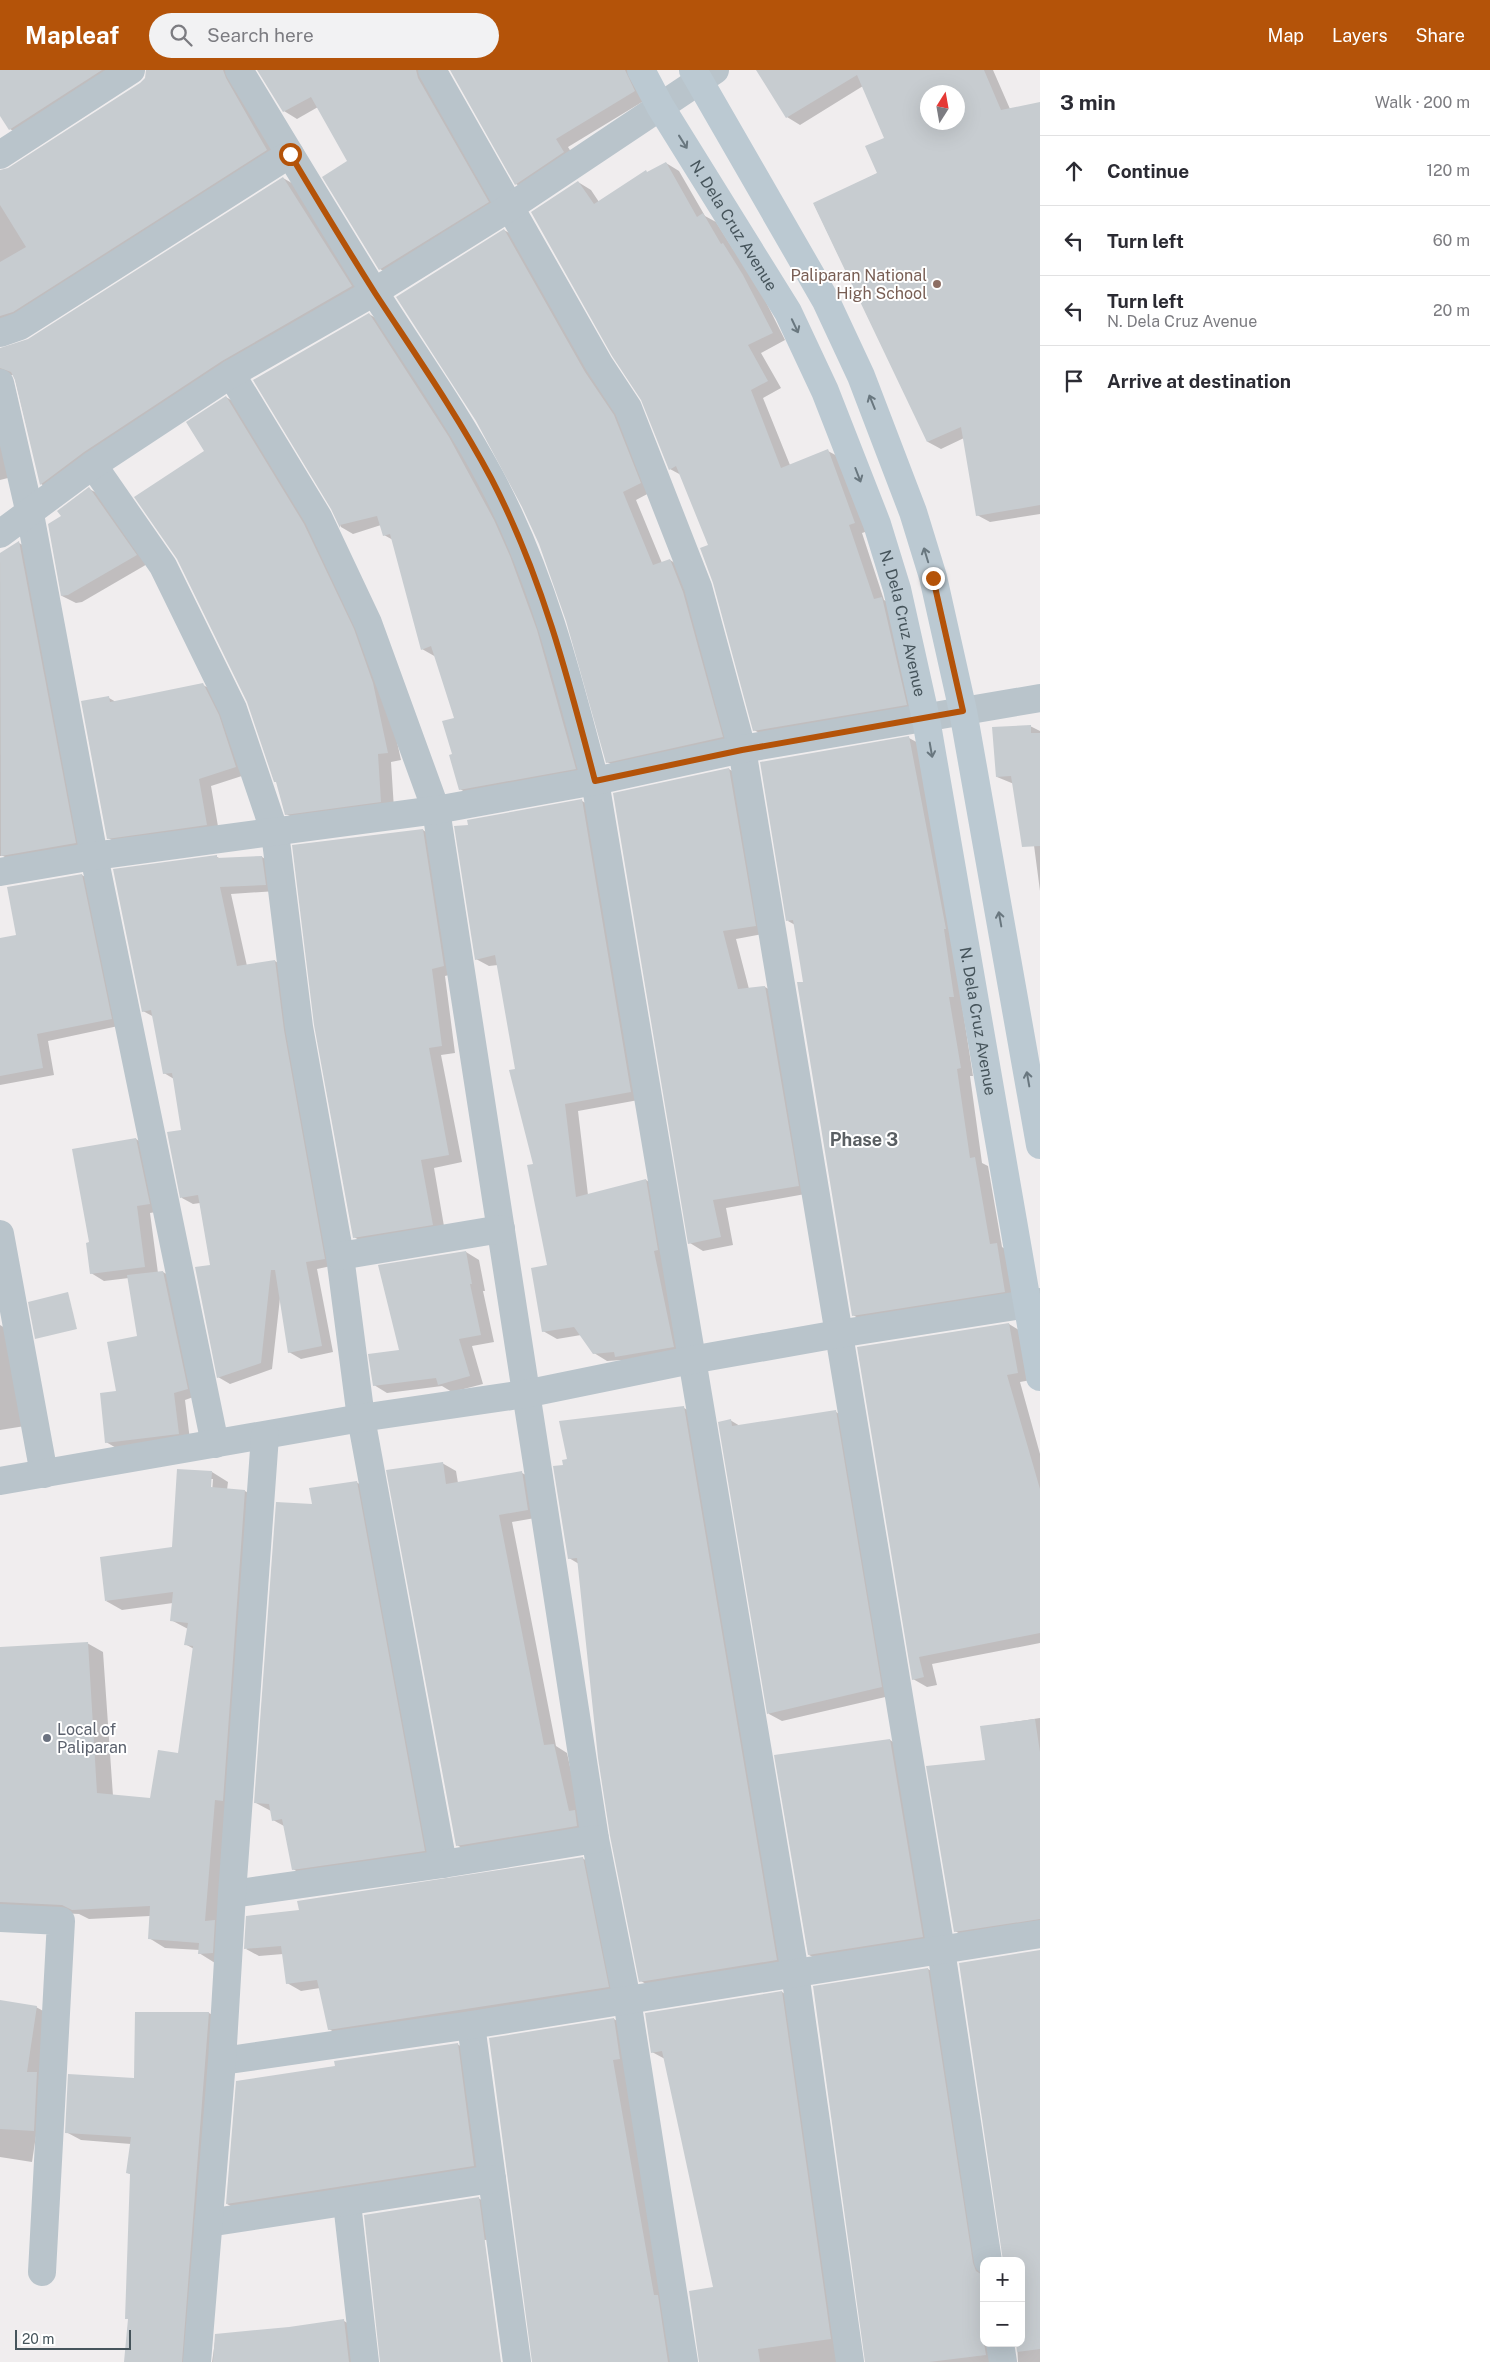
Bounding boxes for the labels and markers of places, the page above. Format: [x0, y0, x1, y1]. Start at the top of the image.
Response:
place label: Paliparan National High School [790, 266, 927, 303]
marker: Paliparan National High School [931, 278, 943, 290]
place label: Local of Paliparan [57, 1720, 127, 1757]
marker: Local of Paliparan [41, 1732, 53, 1744]

